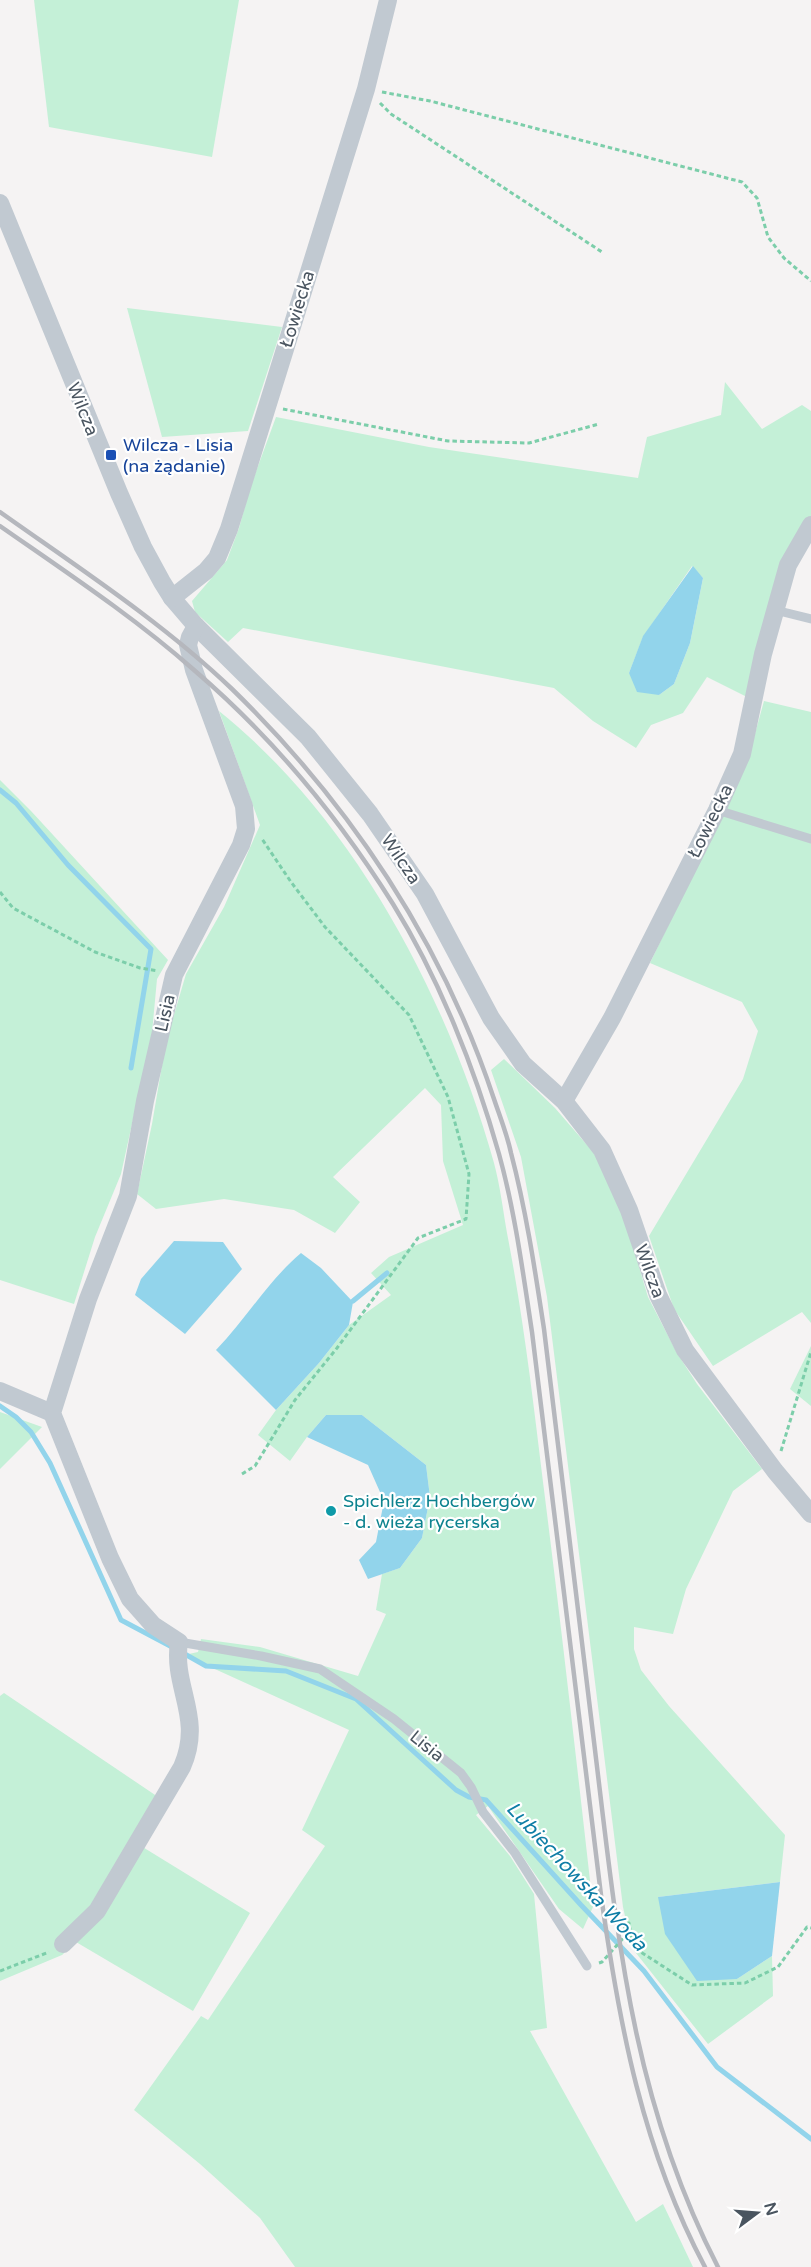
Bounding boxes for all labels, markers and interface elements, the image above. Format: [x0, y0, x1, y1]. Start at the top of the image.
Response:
street label: Łowiecka [275, 268, 319, 350]
street label: Wilcza [62, 379, 104, 439]
place label: Wilcza - Lisia (na żądanie) [123, 434, 233, 477]
marker: Wilcza - Lisia (na żądanie) [104, 448, 118, 462]
street label: Łowiecka [683, 780, 737, 862]
street label: Wilcza [376, 830, 426, 888]
street label: Lisia [150, 992, 180, 1034]
street label: Wilcza [630, 1241, 670, 1301]
place label: Spichlerz Hochbergów - d. wieża rycerska [343, 1490, 535, 1533]
marker: Spichlerz Hochbergów - d. wieża rycerska [324, 1504, 338, 1518]
street label: Lisia [405, 1725, 449, 1767]
water label: Lubiechowska Woda [501, 1797, 652, 1957]
north arrow [727, 2183, 787, 2243]
text: N [759, 2200, 782, 2218]

